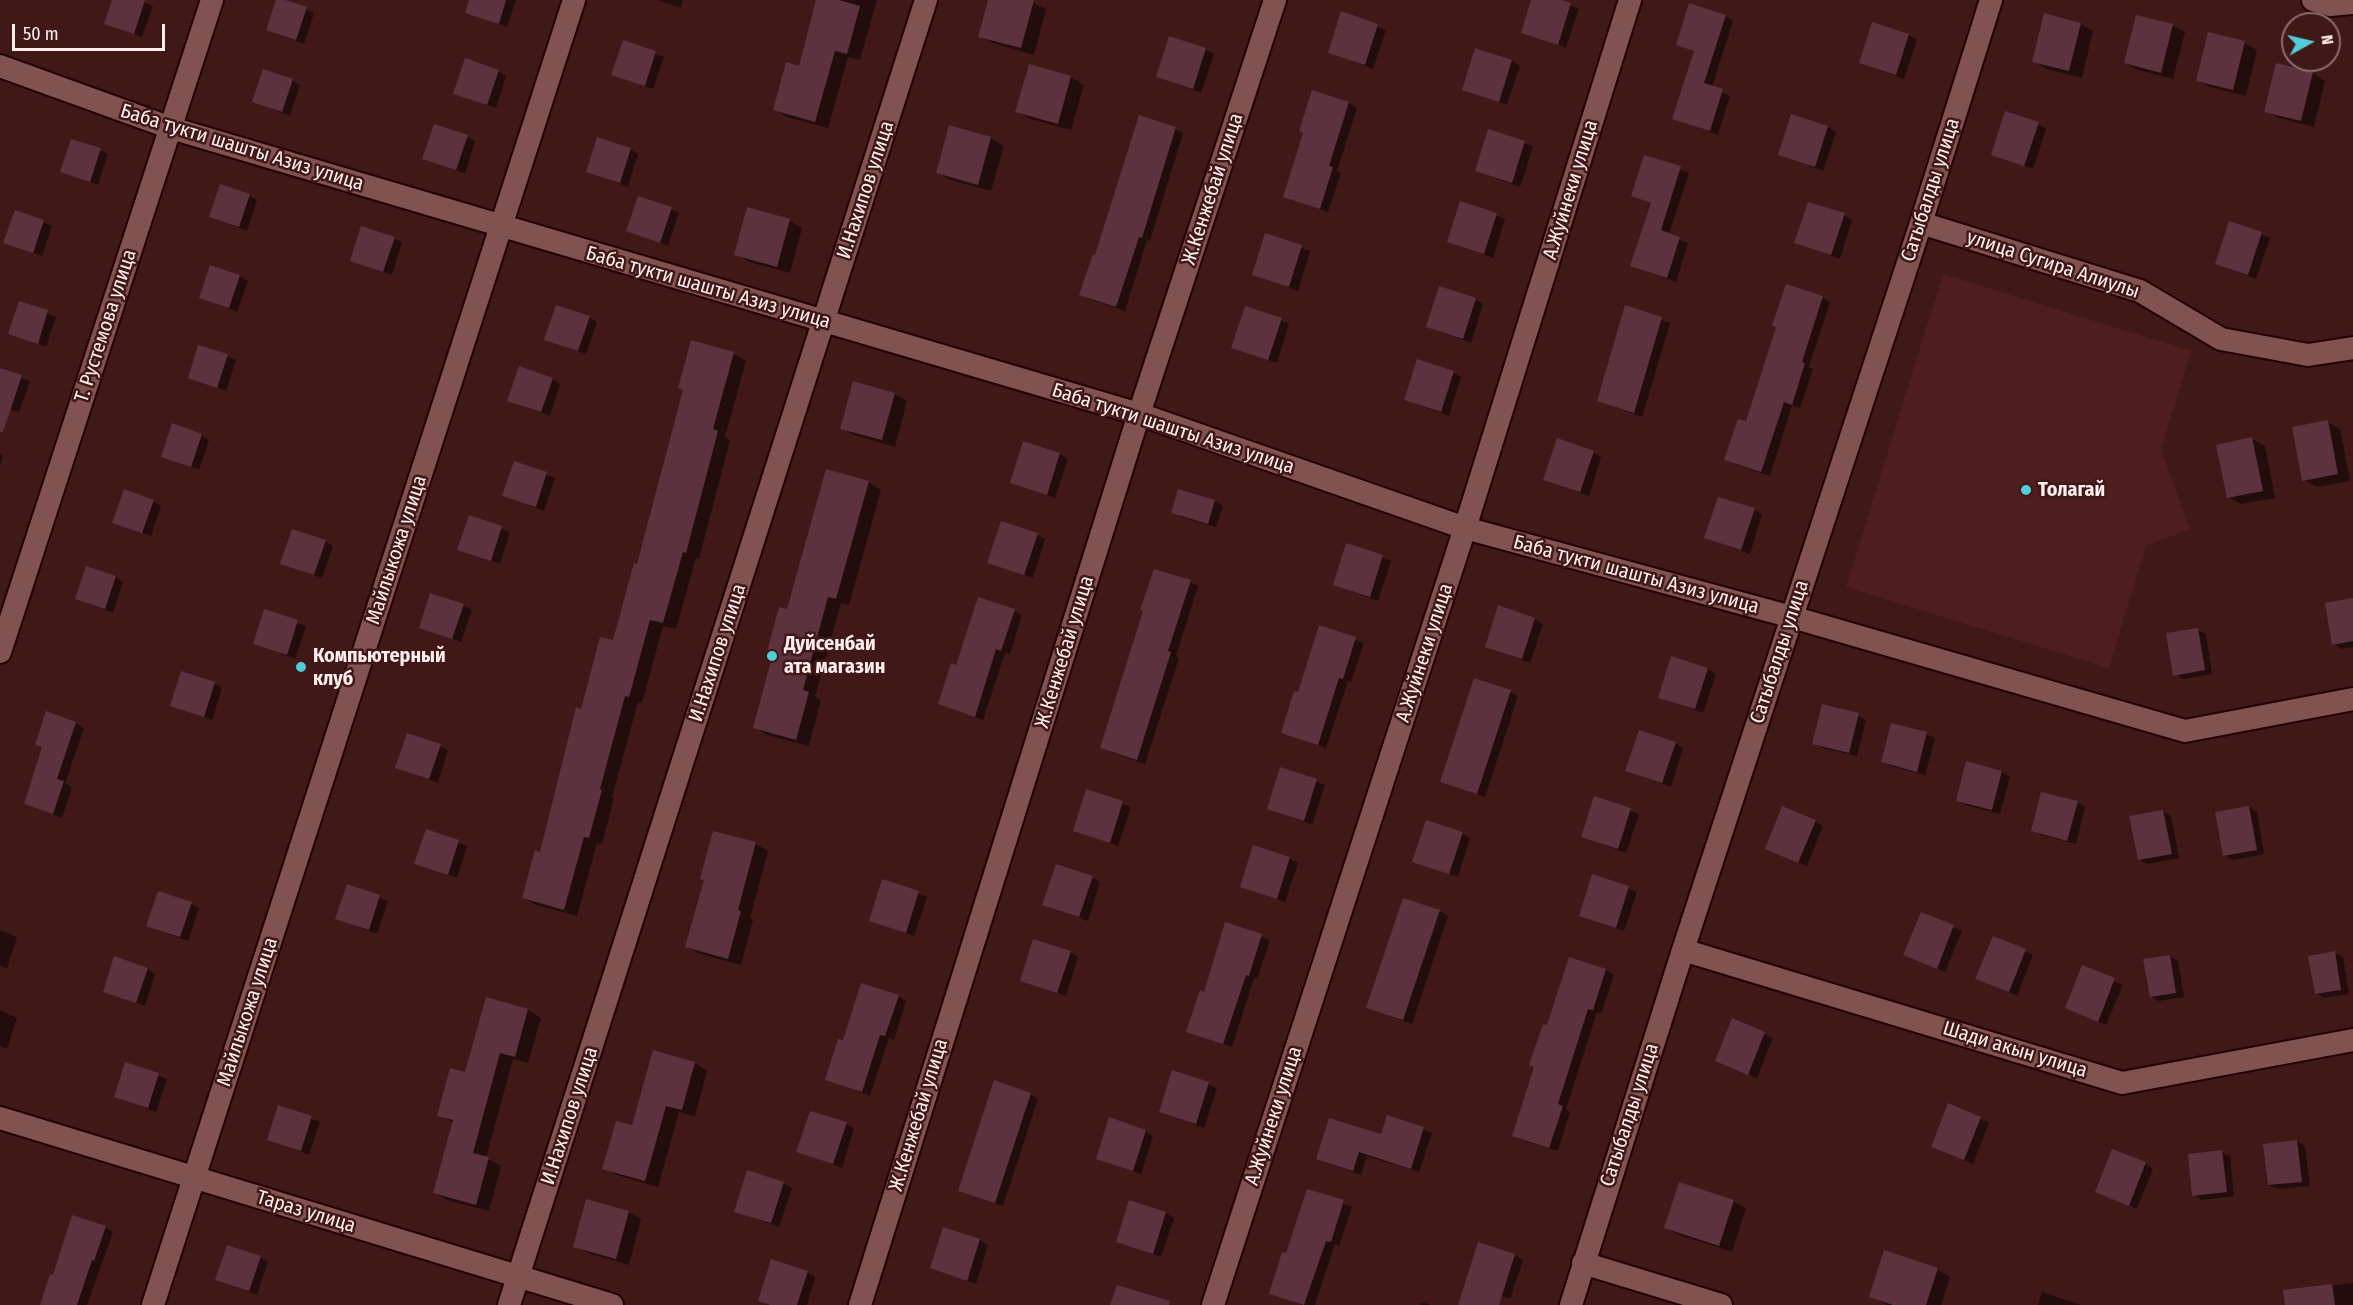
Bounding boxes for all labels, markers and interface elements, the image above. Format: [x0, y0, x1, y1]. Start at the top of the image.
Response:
scale bar [15, 12, 168, 50]
north arrow [2281, 12, 2341, 72]
text: 50 m [23, 23, 59, 45]
text: N [2317, 34, 2337, 46]
street label: Баба тукти шашты Азиз улица [117, 99, 367, 197]
street label: Ж.Кенжебай улица [1177, 110, 1249, 268]
street label: Сатыбалды улица [1897, 115, 1965, 265]
street label: А.Жуйнеки улица [1538, 117, 1604, 263]
street label: И.Нахипов улица [832, 118, 900, 262]
street label: улица Сугира Алиулы [1964, 226, 2142, 304]
street label: Баба тукти шашты Азиз улица [583, 242, 833, 334]
street label: Т. Рустемова улица [70, 246, 142, 406]
street label: Баба тукти шашты Азиз улица [1049, 378, 1297, 480]
street label: Майлыкожа улица [362, 473, 432, 627]
place label: Толагай [2038, 478, 2105, 502]
marker: Толагай [2019, 483, 2033, 497]
street label: Баба тукти шашты Азиз улица [1511, 531, 1761, 619]
street label: Ж.Кенжебай улица [1030, 573, 1100, 731]
street label: Сатыбалды улица [1746, 577, 1814, 727]
street label: И.Нахипов улица [684, 581, 752, 725]
street label: А.Жуйнеки улица [1391, 581, 1459, 725]
place label: Дуйсенбай ата магазин [784, 632, 885, 679]
place label: Компьютерный клуб [313, 644, 446, 691]
marker: Дуйсенбай ата магазин [765, 649, 779, 663]
marker: Компьютерный клуб [294, 660, 308, 674]
street label: Майлыкожа улица [213, 935, 283, 1089]
street label: Шади акын улица [1940, 1017, 2090, 1083]
street label: Ж.Кенжебай улица [884, 1036, 954, 1194]
street label: Сатыбалды улица [1596, 1040, 1664, 1190]
street label: И.Нахипов улица [536, 1044, 604, 1188]
street label: А.Жуйнеки улица [1240, 1044, 1308, 1188]
street label: Тараз улица [254, 1186, 358, 1238]

